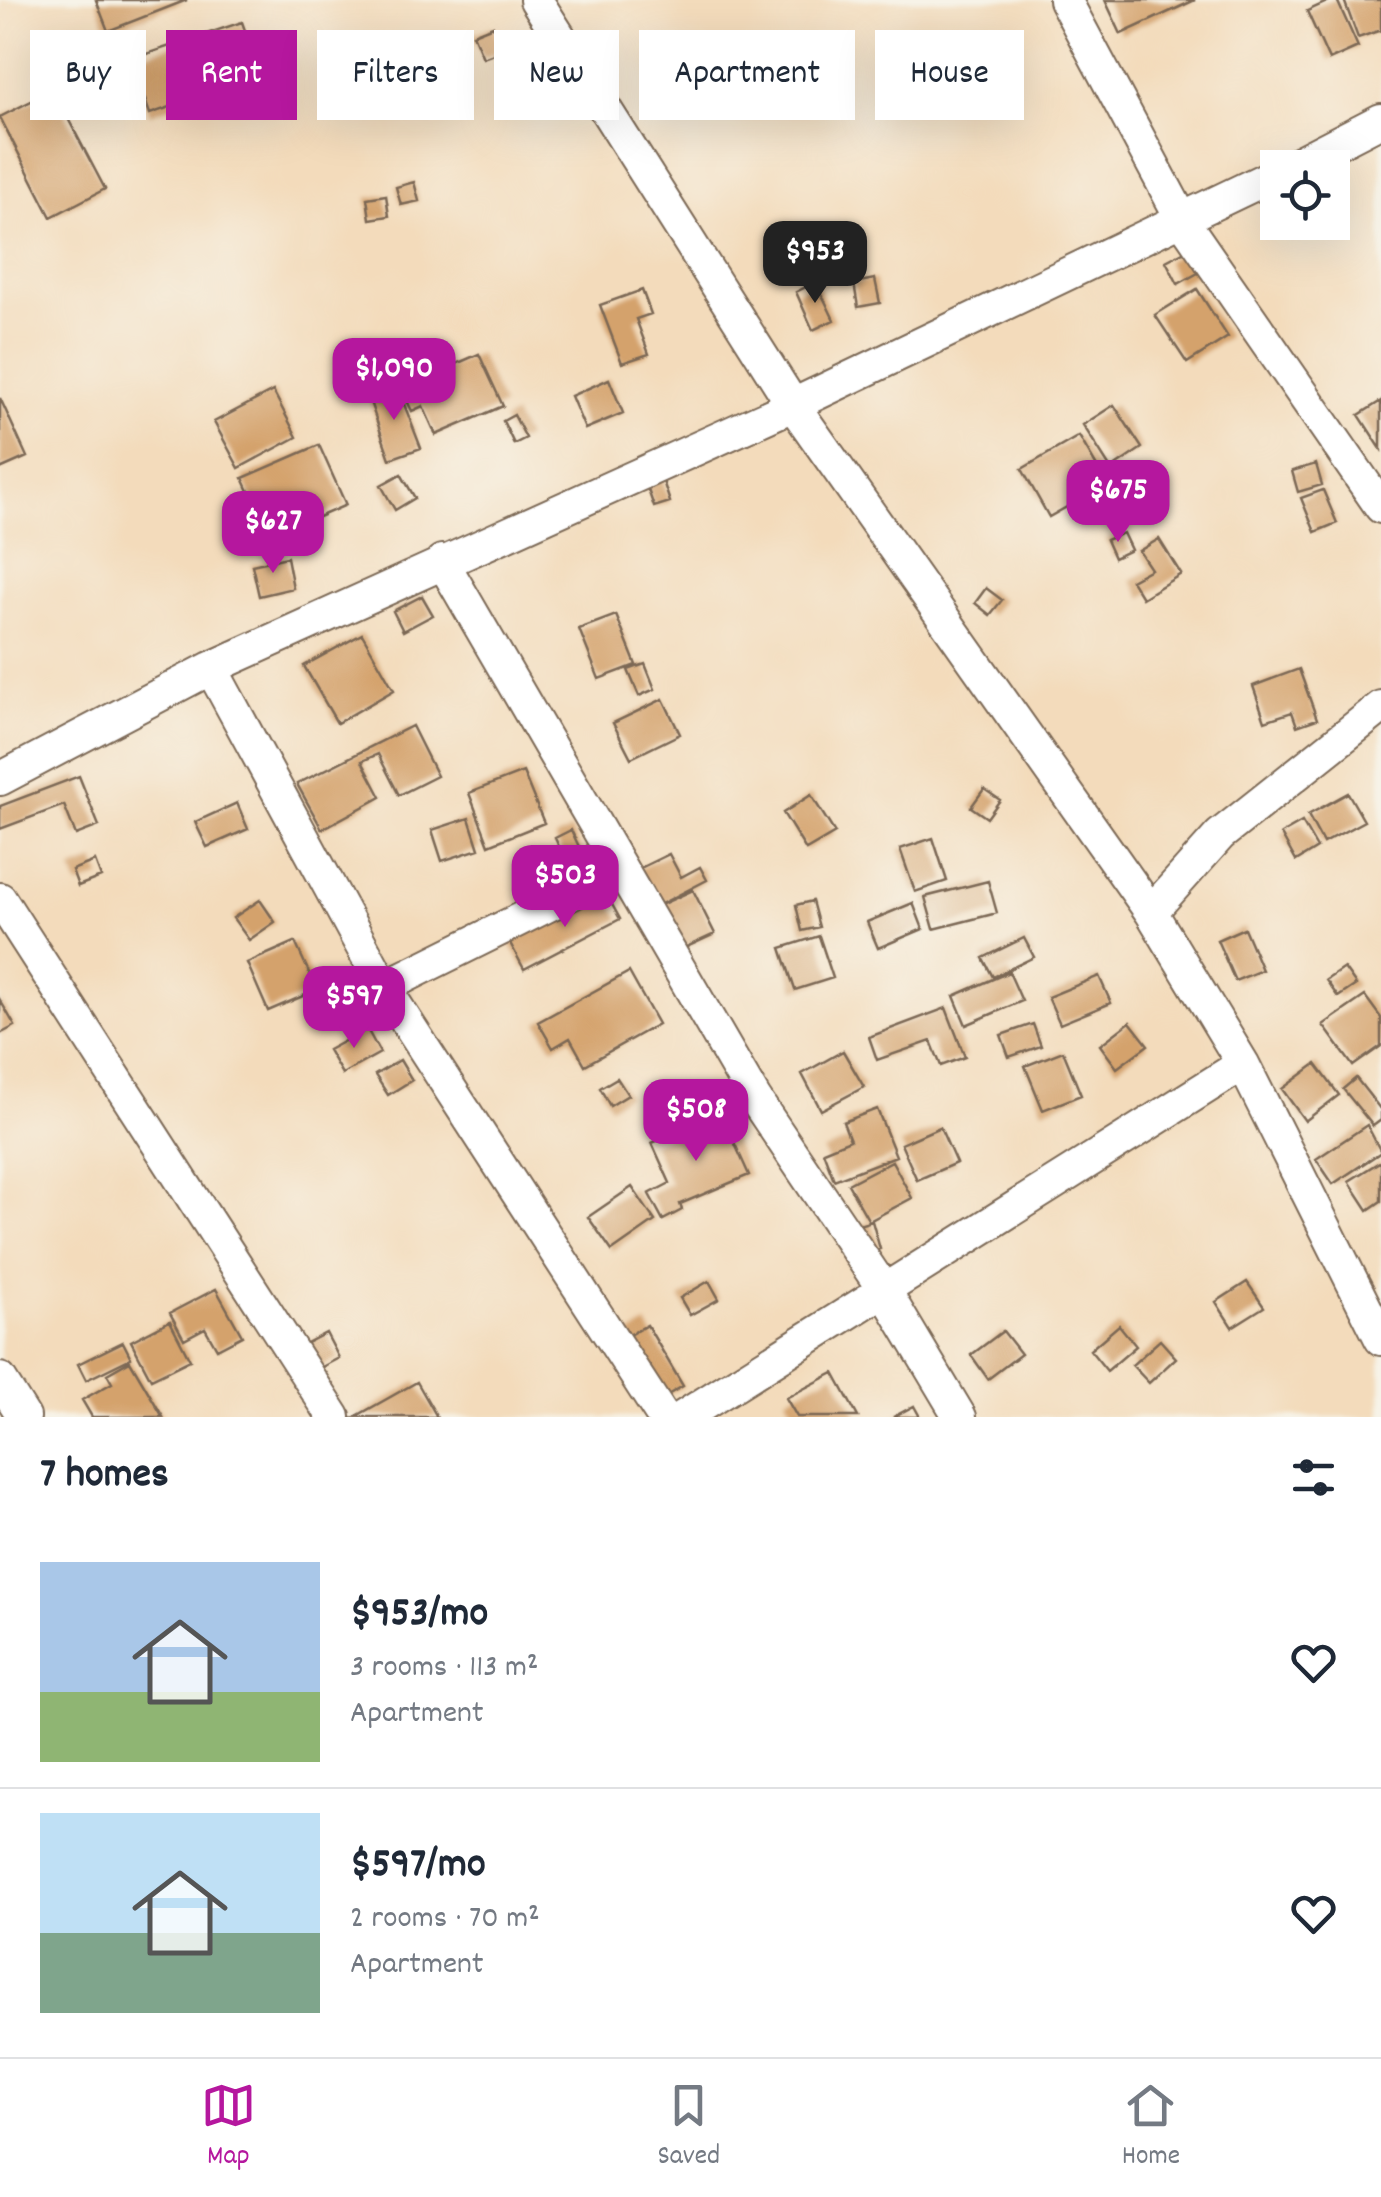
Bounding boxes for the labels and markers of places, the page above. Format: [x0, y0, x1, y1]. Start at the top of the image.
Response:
pin: $953 [756, 221, 874, 306]
pin: $1,090 [313, 338, 475, 423]
pin: $675 [1059, 460, 1177, 545]
pin: $627 [214, 491, 332, 576]
pin: $503 [506, 845, 624, 930]
pin: $597 [295, 966, 413, 1051]
pin: $508 [637, 1079, 755, 1164]

